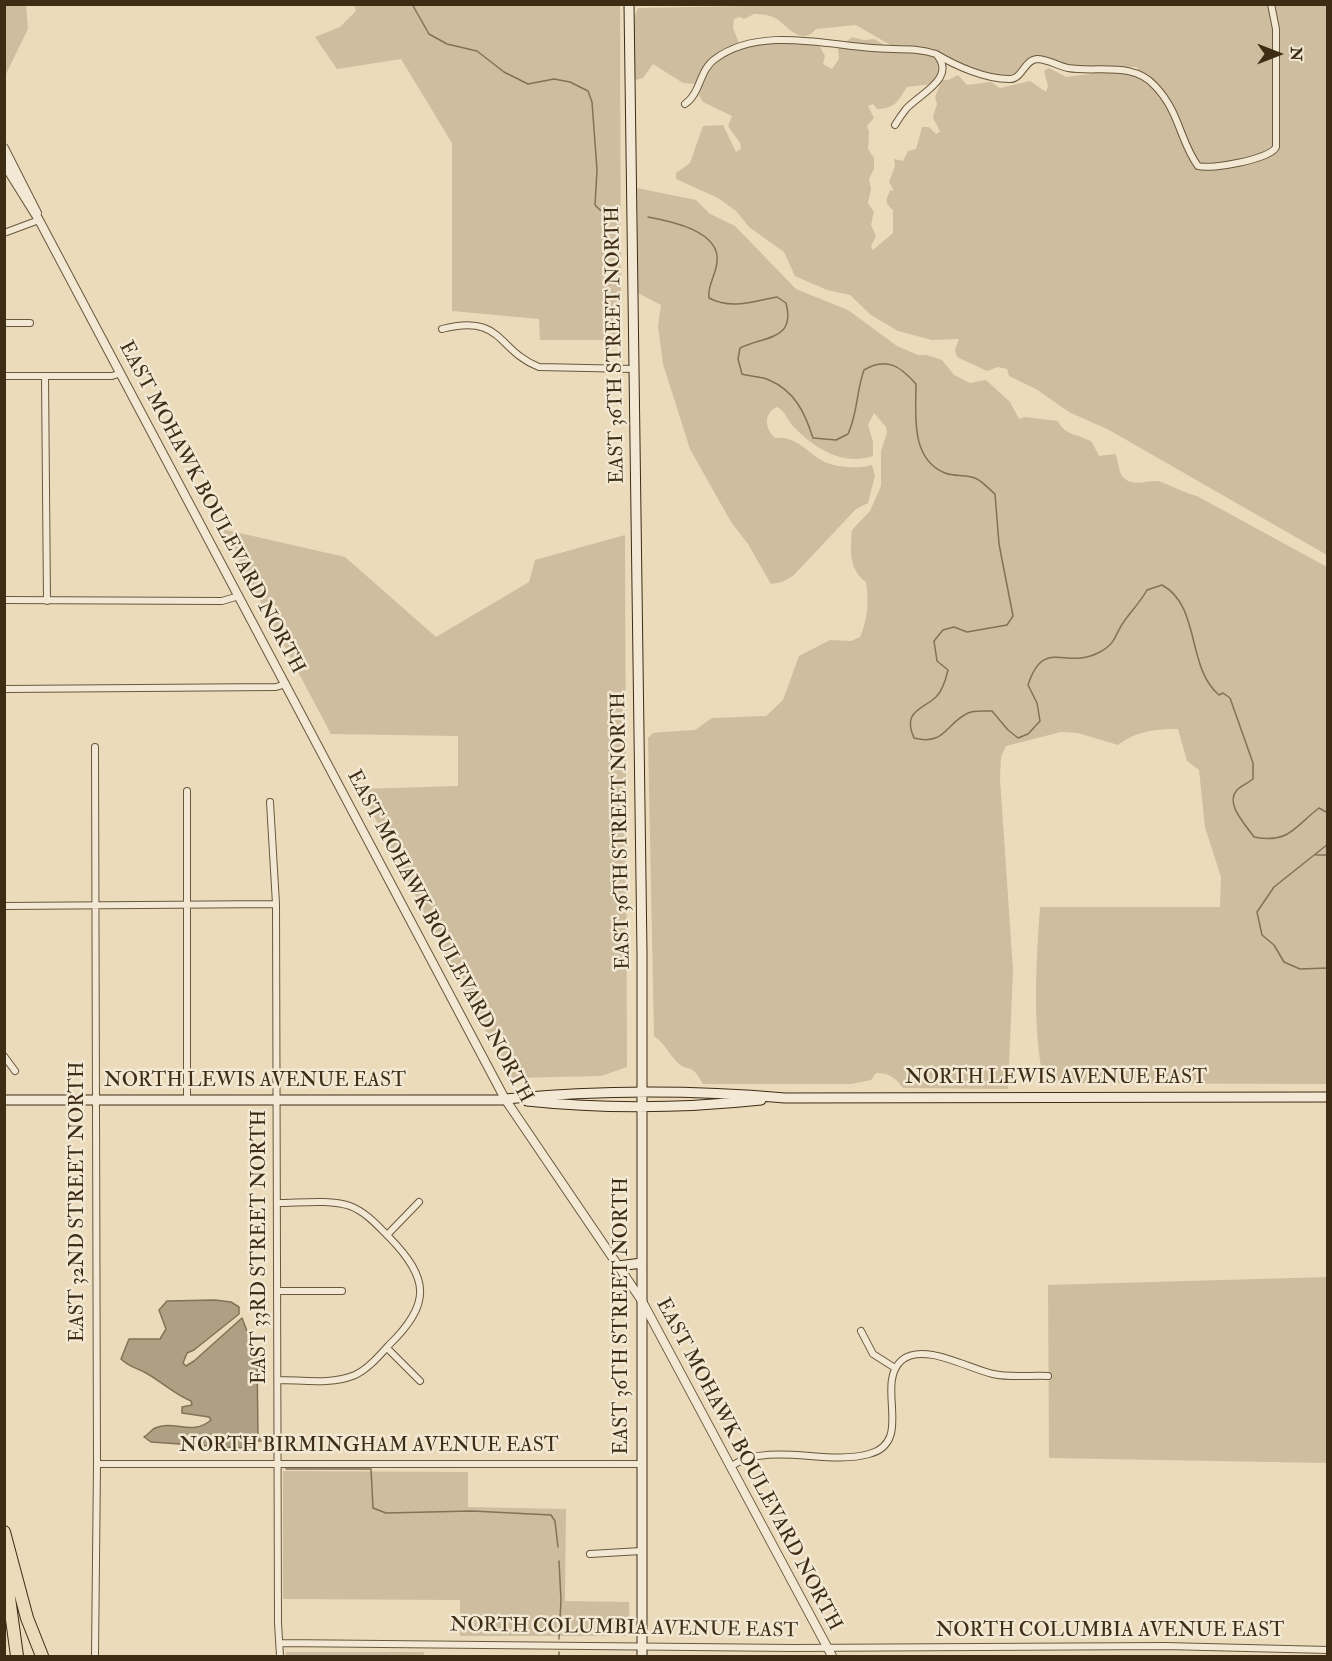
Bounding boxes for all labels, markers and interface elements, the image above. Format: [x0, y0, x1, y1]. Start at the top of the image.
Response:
north arrow [1248, 24, 1308, 84]
text: N [1286, 47, 1306, 61]
street label: EAST 36TH STREET NORTH [602, 206, 630, 484]
street label: EAST MOHAWK BOULEVARD NORTH [113, 338, 309, 678]
street label: EAST 36TH STREET NORTH [608, 692, 636, 970]
street label: EAST MOHAWK BOULEVARD NORTH [341, 767, 537, 1107]
street label: EAST 32ND STREET NORTH [67, 1062, 91, 1342]
street label: NORTH LEWIS AVENUE EAST [905, 1067, 1207, 1091]
street label: NORTH LEWIS AVENUE EAST [104, 1070, 406, 1094]
street label: EAST 33RD STREET NORTH [249, 1110, 273, 1384]
street label: EAST 36TH STREET NORTH [611, 1177, 635, 1455]
street label: EAST MOHAWK BOULEVARD NORTH [650, 1295, 846, 1635]
street label: NORTH BIRMINGHAM AVENUE EAST [179, 1435, 559, 1459]
street label: NORTH COLUMBIA AVENUE EAST [450, 1614, 798, 1644]
street label: NORTH COLUMBIA AVENUE EAST [936, 1620, 1284, 1644]

